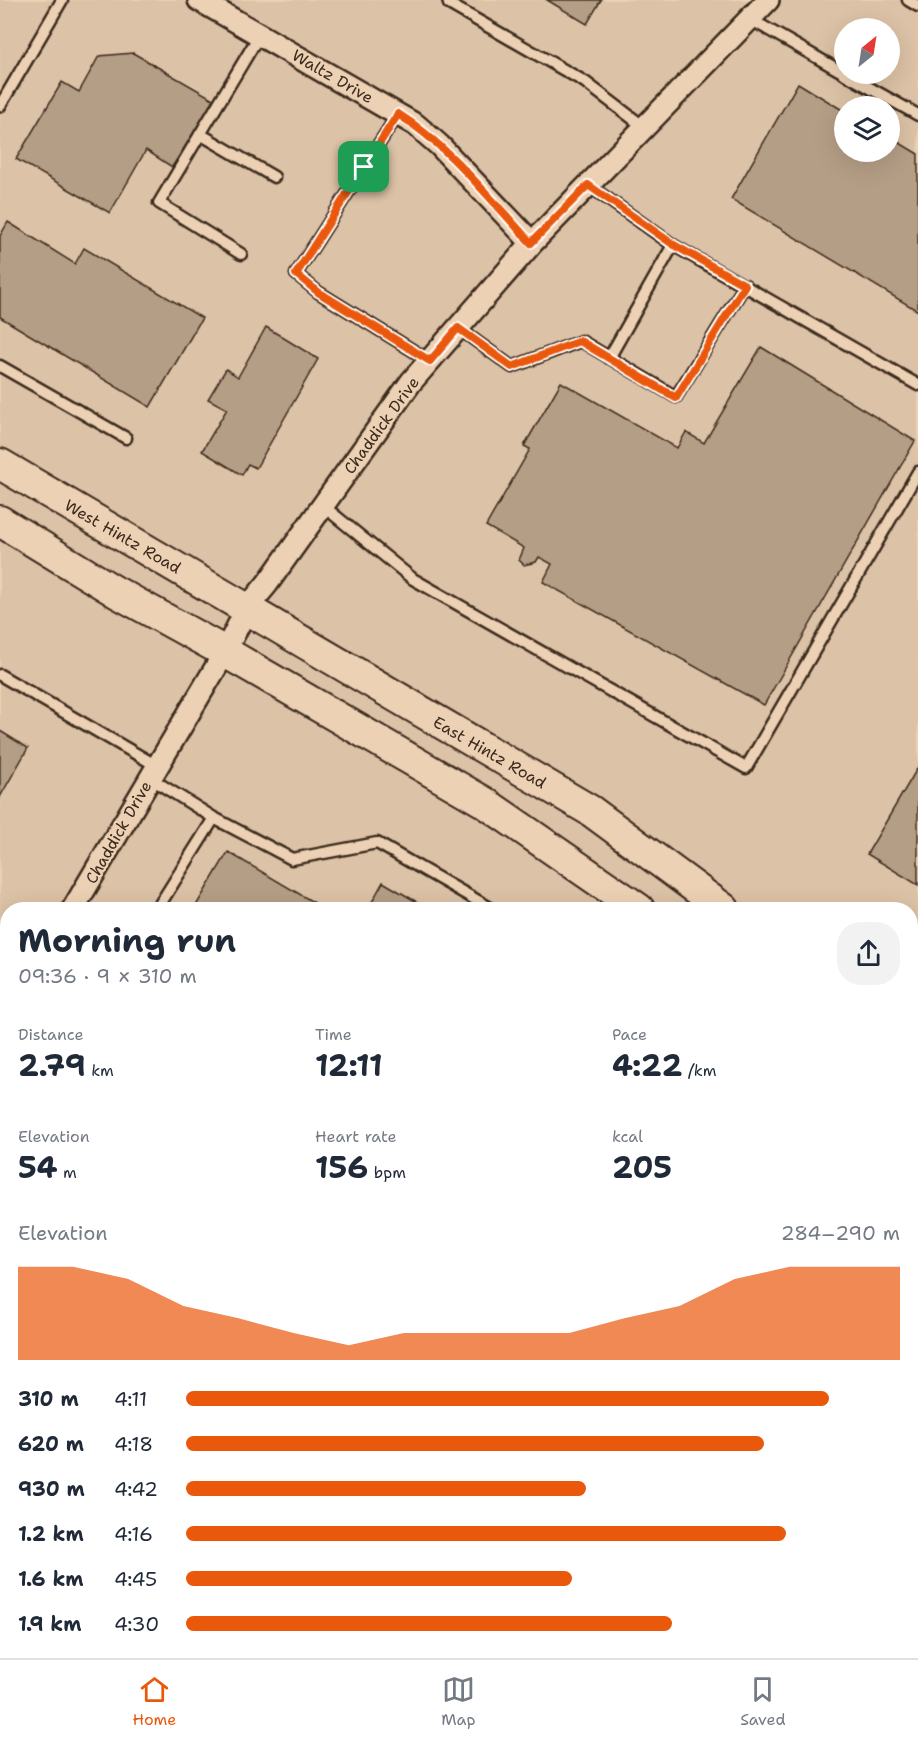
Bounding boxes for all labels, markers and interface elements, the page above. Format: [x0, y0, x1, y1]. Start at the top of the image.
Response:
north arrow [834, 18, 900, 84]
map controls [834, 18, 900, 162]
street label: Waltz Drive [288, 45, 377, 108]
button: layers [834, 96, 900, 162]
pin [338, 141, 389, 192]
icon: arrive [347, 150, 380, 183]
street label: Chaddick Drive [339, 372, 424, 478]
street label: West Hintz Road [61, 495, 185, 578]
street label: East Hintz Road [429, 712, 550, 793]
street label: Chaddick Drive [81, 777, 156, 887]
text: Morning run [18, 918, 236, 963]
button: share [837, 922, 900, 985]
text: 09:36 · 9 × 310 m [18, 963, 197, 989]
text: Distance [18, 1024, 84, 1045]
text: Time [315, 1024, 352, 1045]
text: Pace [612, 1024, 647, 1045]
text: 2.79 [18, 1045, 86, 1086]
text: 12:11 [315, 1045, 383, 1086]
text: 4:22 [612, 1045, 682, 1086]
text: km [86, 1060, 114, 1081]
text: /km [682, 1060, 716, 1081]
text: Elevation [18, 1126, 90, 1147]
text: Heart rate [315, 1126, 397, 1147]
text: kcal [612, 1126, 643, 1147]
text: 54 [18, 1147, 58, 1188]
text: 156 [315, 1147, 368, 1188]
text: 205 [612, 1147, 672, 1188]
text: m [58, 1162, 77, 1183]
text: bpm [368, 1162, 406, 1183]
text: Elevation [18, 1220, 108, 1246]
text: 284–290 m [781, 1220, 900, 1246]
text: 310 m [18, 1386, 79, 1412]
text: 4:11 [114, 1386, 147, 1412]
text: 620 m [18, 1431, 84, 1457]
text: 4:18 [114, 1431, 153, 1457]
text: 930 m [18, 1476, 85, 1502]
text: 4:42 [114, 1476, 158, 1502]
text: 1.2 km [18, 1521, 84, 1547]
text: 4:16 [114, 1521, 153, 1547]
text: 1.6 km [18, 1566, 84, 1592]
text: 4:45 [114, 1566, 157, 1592]
text: 1.9 km [18, 1611, 81, 1637]
text: 4:30 [114, 1611, 159, 1637]
tab: Home [132, 1673, 176, 1730]
tab: Map [441, 1673, 475, 1730]
tab: Saved [740, 1673, 786, 1730]

